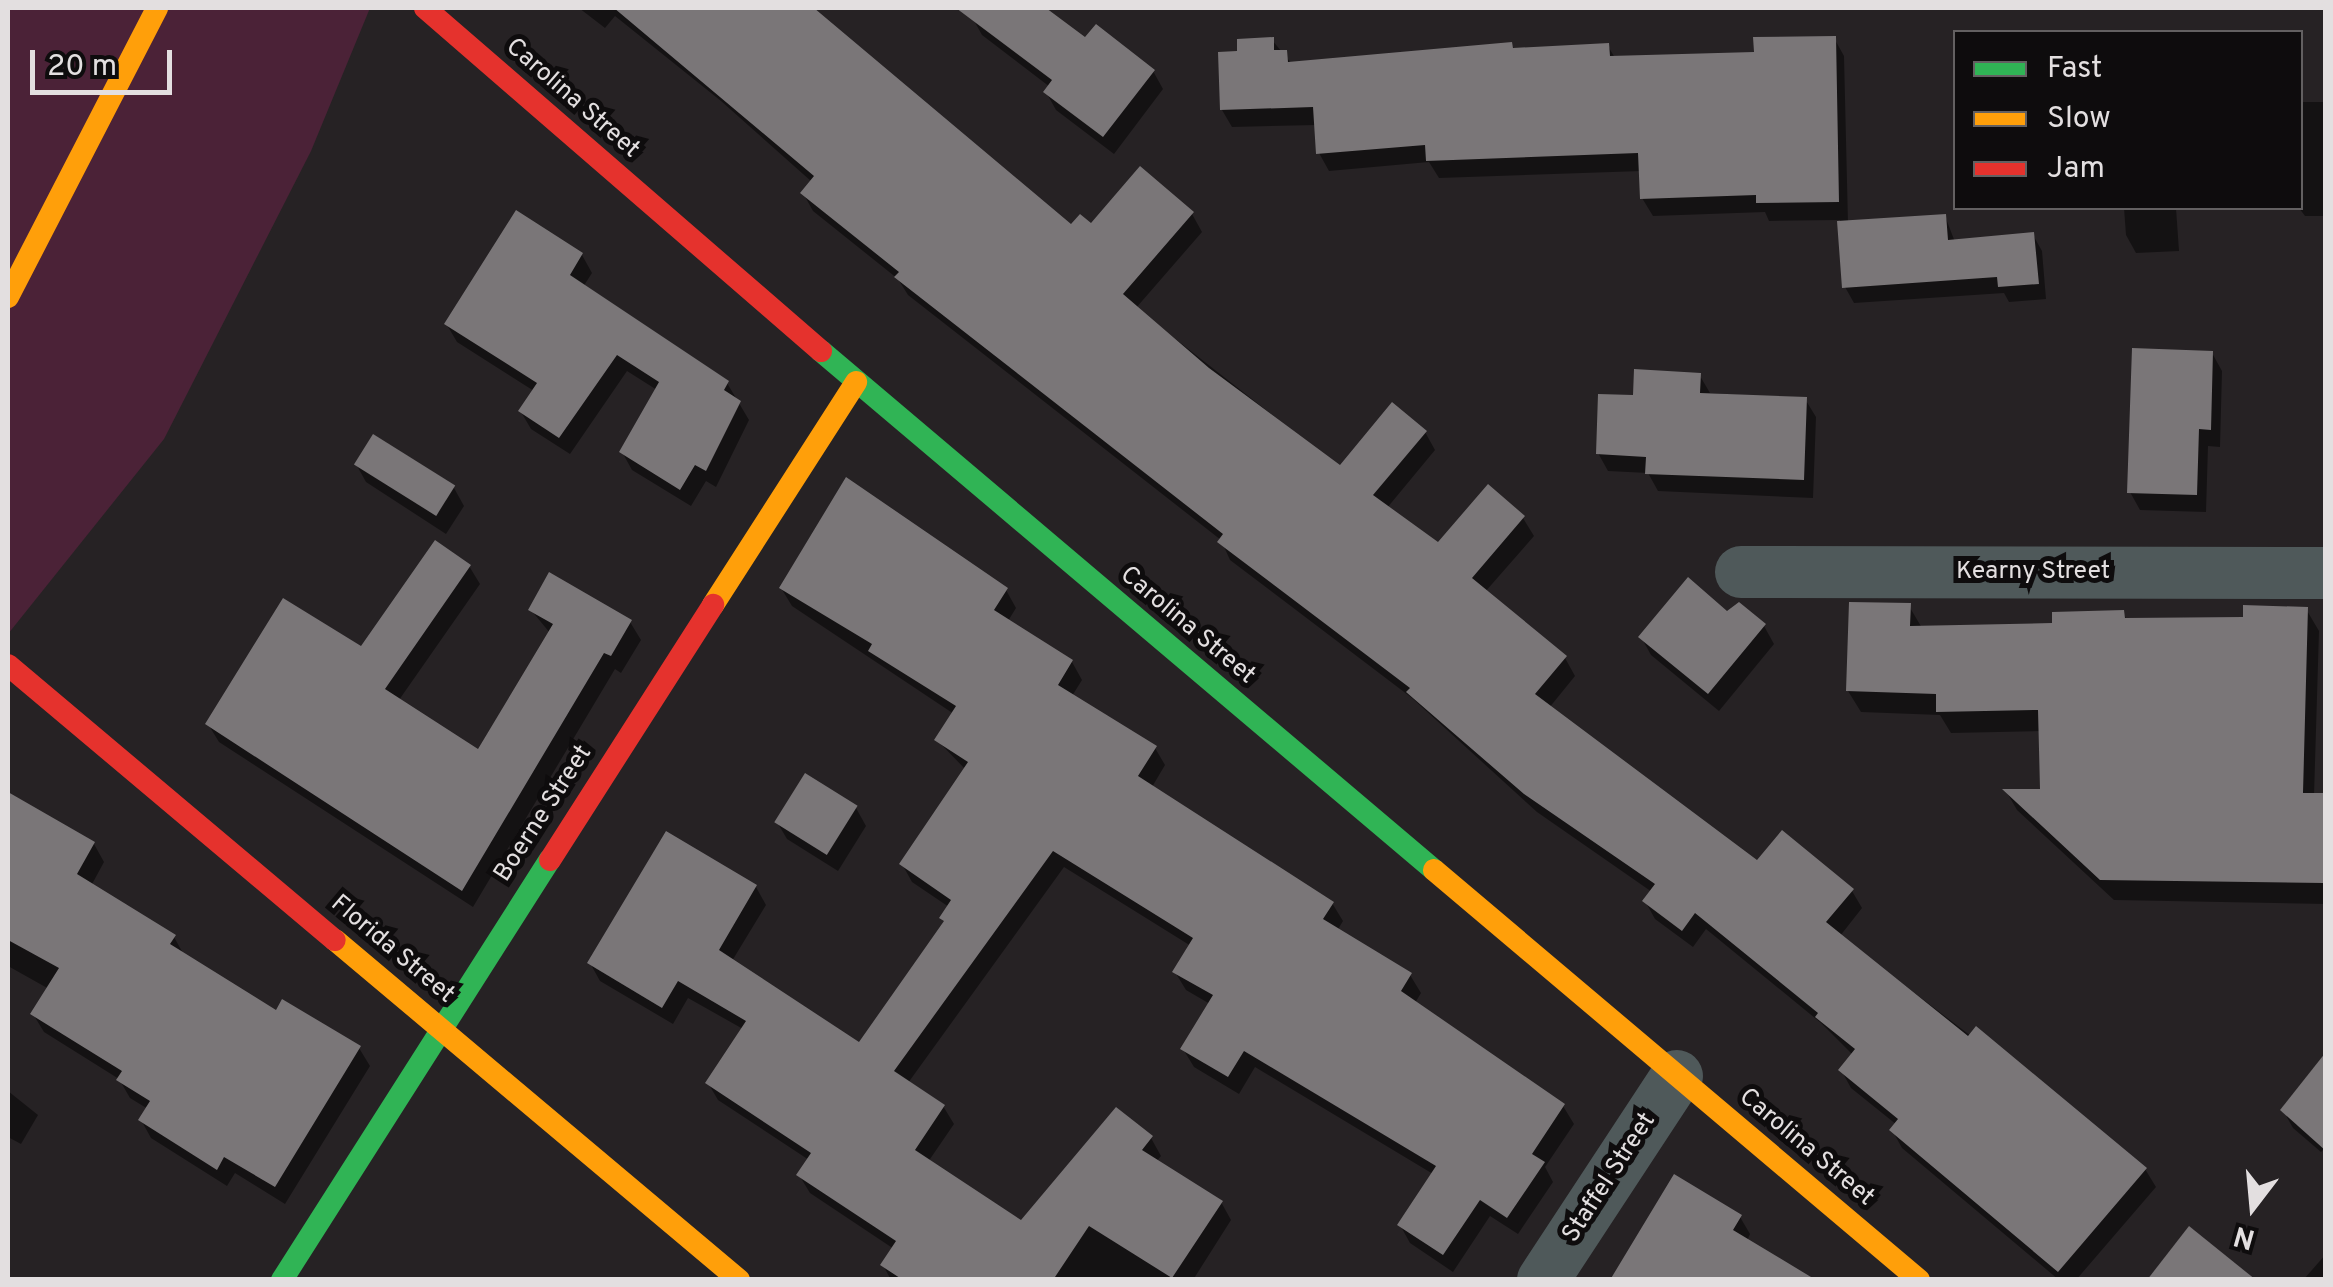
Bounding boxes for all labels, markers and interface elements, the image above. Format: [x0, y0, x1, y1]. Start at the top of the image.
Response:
scale bar [35, 30, 178, 92]
legend [1953, 30, 2303, 210]
street label: Carolina Street [499, 33, 645, 165]
text: 20 m [47, 49, 117, 86]
text: Fast [2047, 51, 2102, 88]
text: Slow [2047, 101, 2111, 138]
text: Jam [2047, 151, 2105, 188]
street label: Kearny Street [1956, 557, 2110, 587]
street label: Carolina Street [1113, 561, 1261, 691]
street label: Boerne Street [489, 740, 599, 888]
street label: Florida Street [324, 890, 460, 1010]
street label: Carolina Street [1732, 1083, 1880, 1213]
street label: Staffel Street [1557, 1108, 1663, 1248]
north arrow [2203, 1157, 2303, 1257]
text: N [2230, 1216, 2259, 1256]

